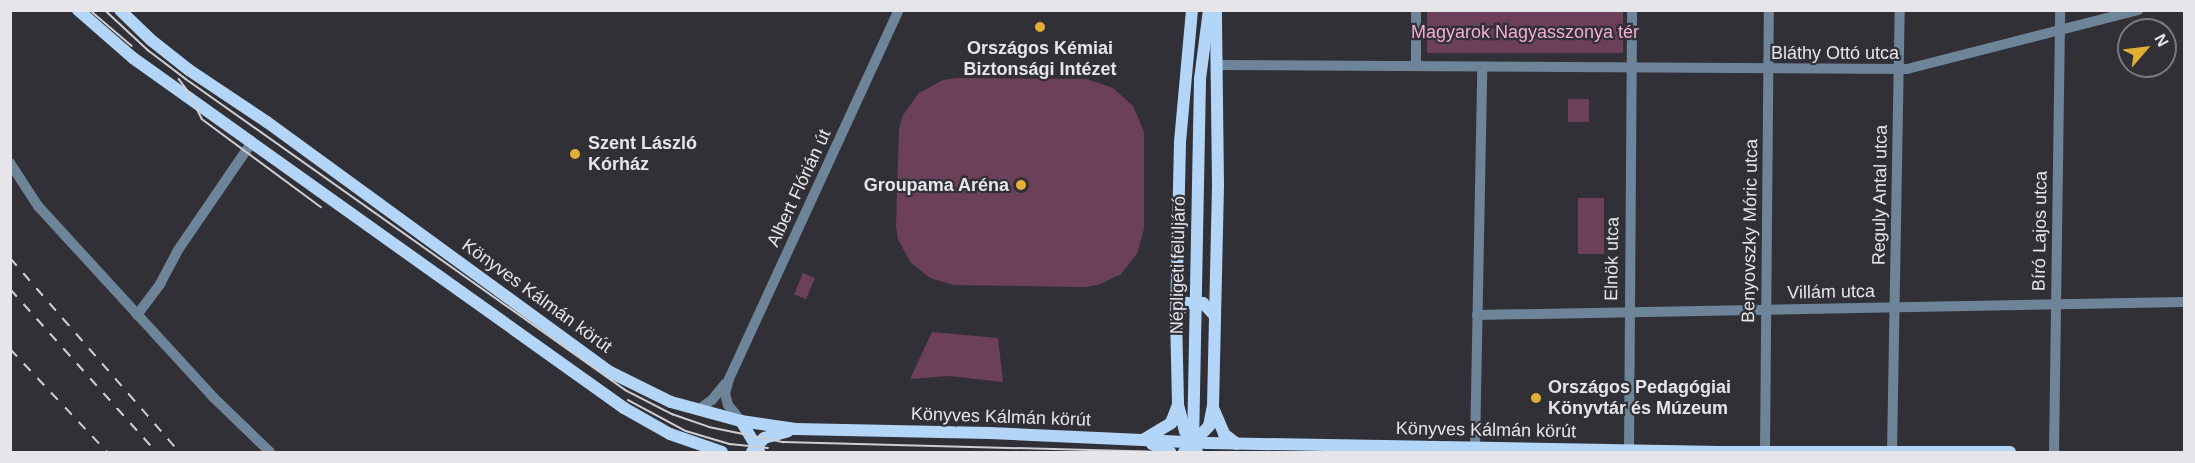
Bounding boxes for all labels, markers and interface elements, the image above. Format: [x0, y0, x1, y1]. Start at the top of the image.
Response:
marker: Országos Kémiai Biztonsági Intézet [1031, 18, 1049, 36]
north arrow [2117, 18, 2177, 78]
park label: Magyarok Nagyasszonya tér [1411, 21, 1639, 43]
text: N [2151, 31, 2172, 49]
place label: Országos Kémiai Biztonsági Intézet [963, 38, 1117, 80]
street label: Bláthy Ottó utca [1771, 42, 1899, 64]
street label: Reguly Antal utca [1868, 124, 1892, 266]
street label: Albert Flórián út [762, 126, 836, 250]
place label: Szent László Kórház [588, 133, 697, 176]
street label: Benyovszky Móric utca [1738, 139, 1762, 323]
marker: Szent László Kórház [566, 145, 584, 163]
street label: Bíró Lajos utca [2028, 171, 2052, 291]
place label: Groupama Aréna [863, 174, 1009, 196]
marker: Groupama Aréna [1014, 178, 1028, 192]
street label: Népligeti felüljáró [1166, 196, 1190, 334]
street label: Elnök utca [1600, 217, 1624, 301]
street label: Könyves Kálmán körút [458, 234, 616, 358]
street label: Villám utca [1787, 280, 1875, 304]
place label: Országos Pedagógiai Könyvtár és Múzeum [1548, 377, 1731, 420]
marker: Országos Pedagógiai Könyvtár és Múzeum [1529, 391, 1543, 405]
street label: Könyves Kálmán körút [911, 403, 1091, 431]
street label: Könyves Kálmán körút [1396, 418, 1576, 442]

